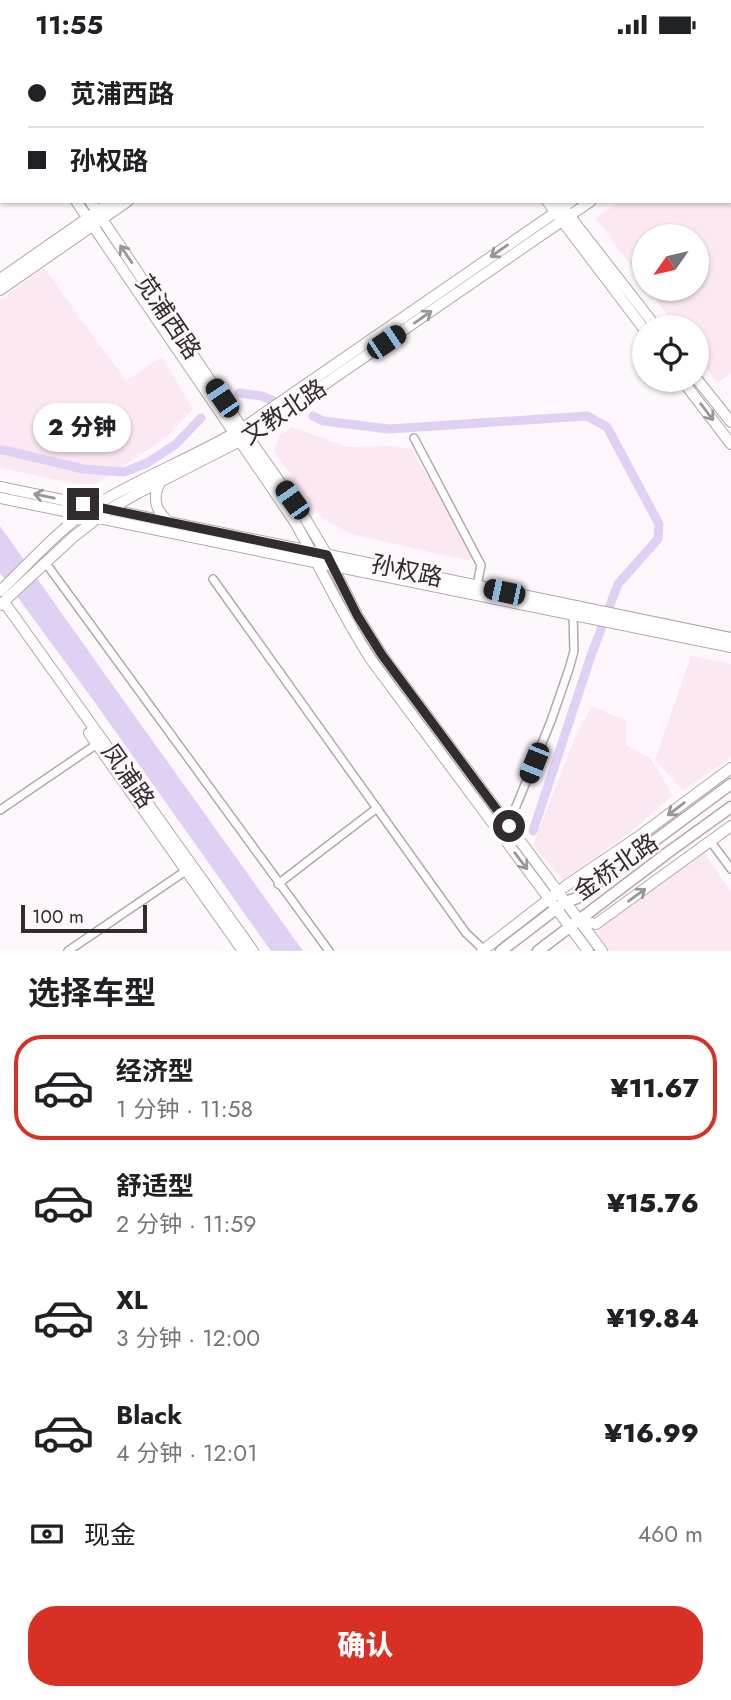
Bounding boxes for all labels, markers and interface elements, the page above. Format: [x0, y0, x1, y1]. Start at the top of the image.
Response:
text: 11:55 [35, 6, 103, 44]
text: 苋浦西路 [70, 75, 174, 113]
text: 孙权路 [70, 142, 148, 180]
north arrow [632, 224, 709, 301]
map controls [632, 224, 709, 392]
one-way arrow [119, 244, 133, 264]
one-way arrow [490, 244, 509, 258]
street label: 苋浦西路 [127, 267, 210, 366]
one-way arrow [413, 310, 432, 324]
button: locate [632, 315, 709, 392]
car [363, 322, 410, 362]
street label: 文教北路 [234, 370, 333, 453]
car [202, 375, 243, 421]
one-way arrow [699, 402, 714, 420]
callout: 2 分钟 [34, 403, 132, 451]
text: 2 分钟 [48, 410, 116, 444]
car [272, 477, 313, 523]
route end [67, 488, 99, 520]
one-way arrow [33, 489, 56, 503]
street label: 孙权路 [368, 546, 446, 595]
car [482, 577, 527, 607]
street label: 凤浦路 [93, 736, 163, 815]
car [517, 740, 552, 786]
one-way arrow [668, 801, 686, 816]
route start [493, 810, 525, 842]
street label: 金桥北路 [566, 825, 665, 908]
one-way arrow [513, 852, 528, 870]
one-way arrow [627, 888, 646, 902]
scale bar [21, 902, 147, 934]
text: 100 m [32, 903, 84, 930]
text: 选择车型 [28, 970, 156, 1016]
text: 经济型 [116, 1052, 194, 1090]
icon: car [32, 1056, 95, 1119]
text: ¥11.67 [611, 1069, 699, 1107]
text: 1 分钟 · 11:58 [116, 1092, 253, 1126]
text: 舒适型 [116, 1167, 194, 1205]
icon: car [32, 1171, 95, 1234]
text: ¥15.76 [607, 1184, 699, 1222]
text: 2 分钟 · 11:59 [116, 1207, 257, 1241]
text: XL [116, 1281, 148, 1319]
icon: car [32, 1286, 95, 1349]
text: ¥19.84 [606, 1299, 699, 1337]
text: 3 分钟 · 12:00 [116, 1321, 260, 1355]
text: Black [116, 1396, 182, 1434]
icon: car [32, 1401, 95, 1464]
text: ¥16.99 [604, 1414, 699, 1452]
text: 4 分钟 · 12:01 [116, 1436, 258, 1470]
icon: cash [28, 1515, 66, 1553]
text: 现金 [84, 1516, 136, 1554]
text: 460 m [638, 1517, 703, 1551]
button: 确认 [28, 1606, 703, 1686]

